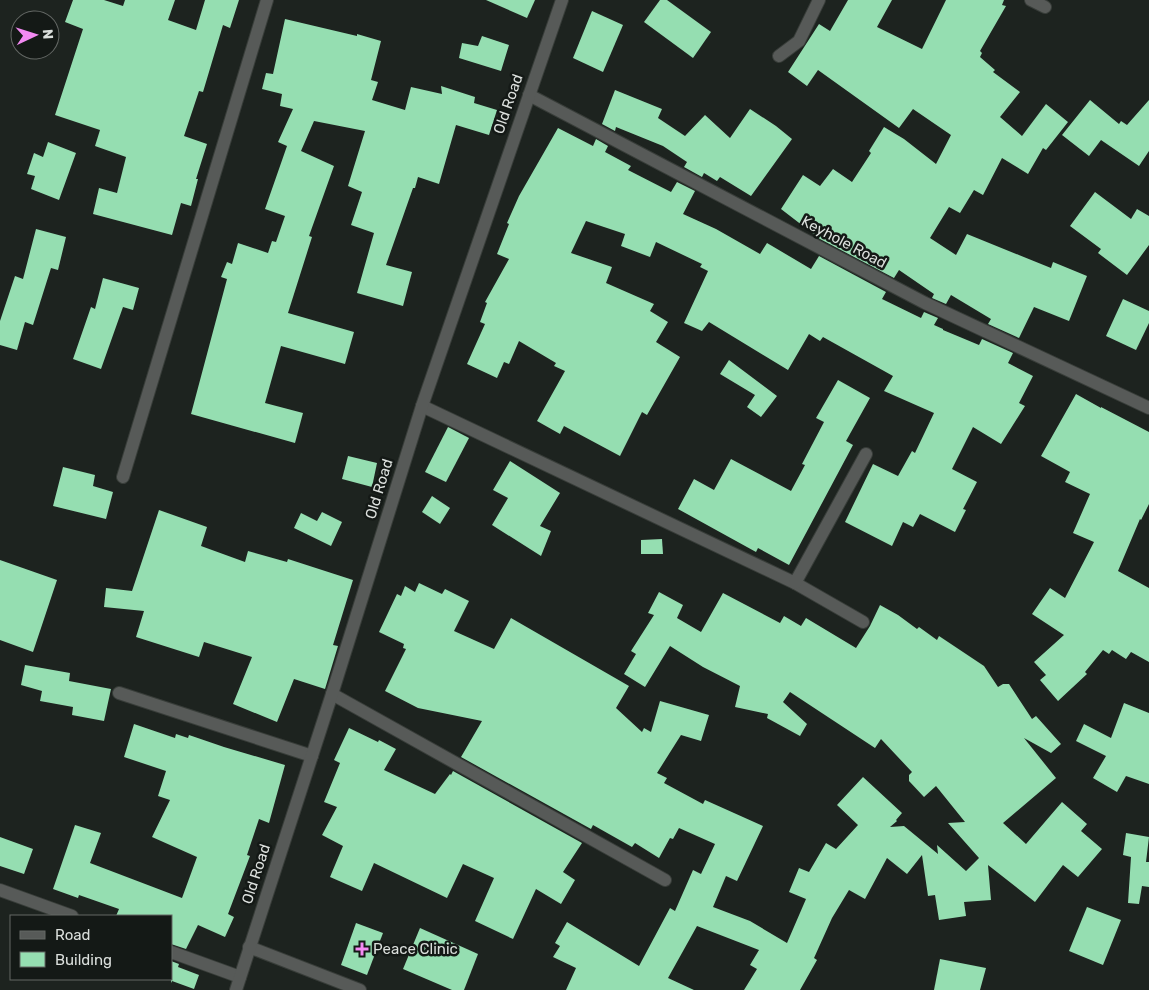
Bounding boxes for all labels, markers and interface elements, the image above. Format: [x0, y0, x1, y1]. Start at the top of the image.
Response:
north arrow [10, 10, 60, 60]
text: N [39, 29, 56, 40]
street label: Old Road [489, 72, 527, 136]
street label: Keyhole Road [798, 212, 890, 272]
street label: Old Road [361, 457, 397, 521]
street label: Old Road [238, 842, 274, 906]
legend [10, 915, 172, 980]
text: Road [55, 926, 91, 944]
place label: Peace Clinic [373, 940, 458, 958]
marker: Peace Clinic [355, 942, 369, 956]
text: Building [55, 951, 112, 969]

